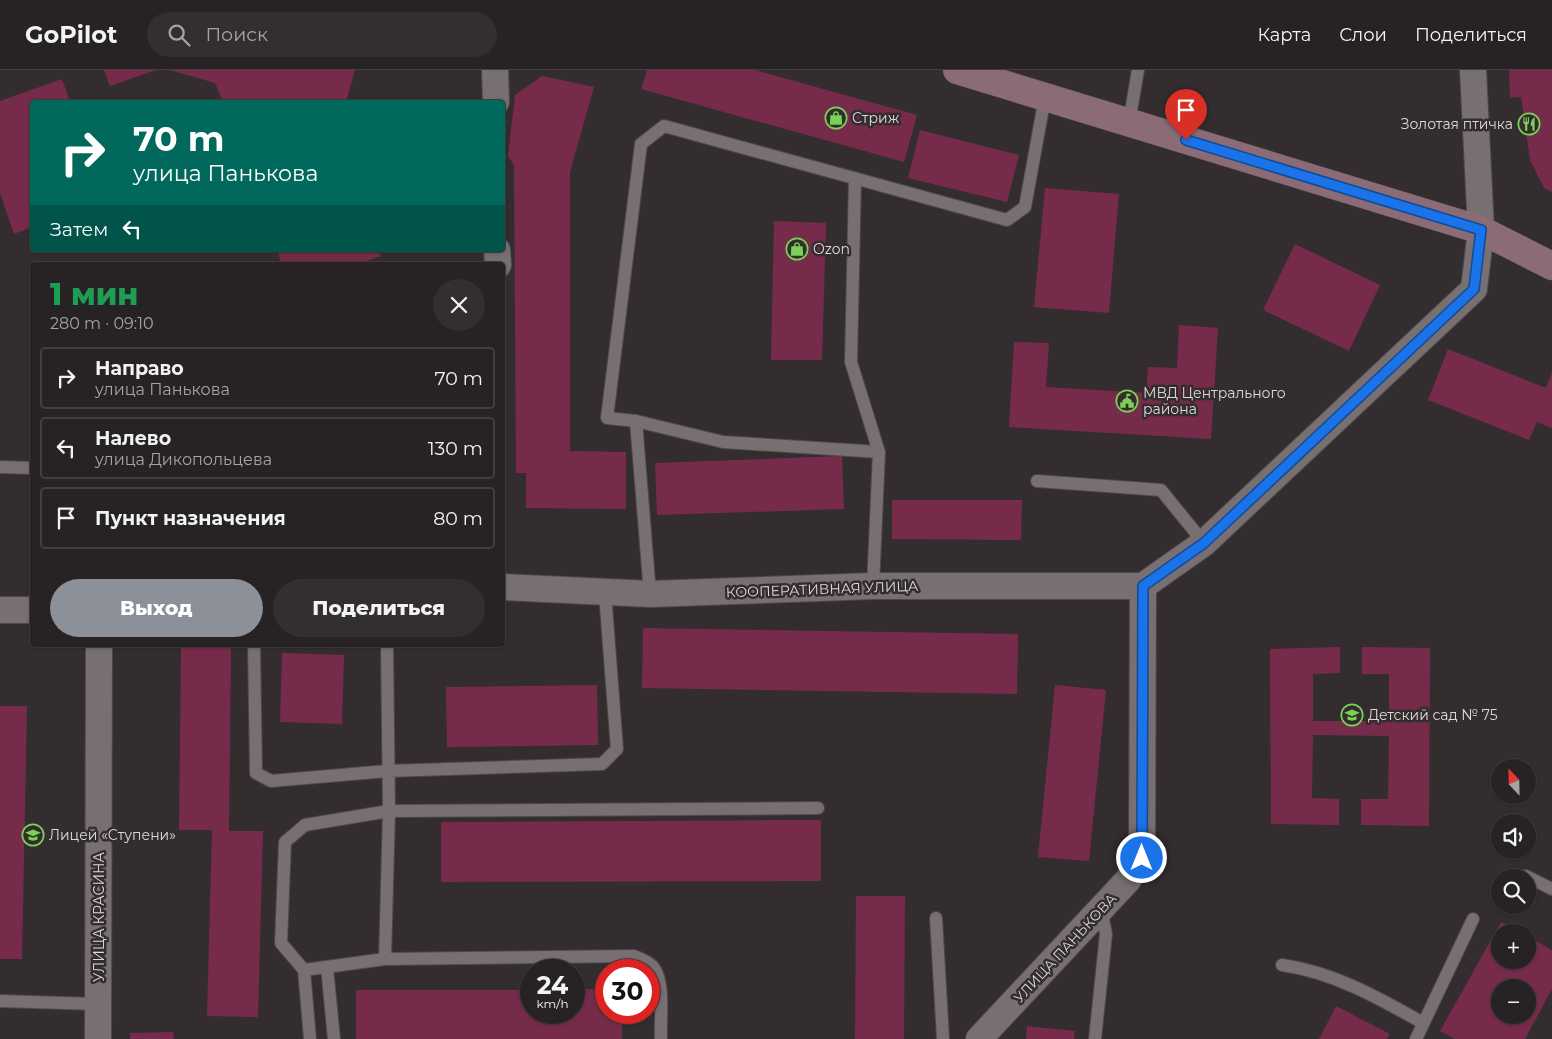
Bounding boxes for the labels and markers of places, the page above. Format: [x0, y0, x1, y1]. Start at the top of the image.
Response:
pin [1165, 89, 1207, 140]
shop icon: Стриж [824, 106, 848, 130]
place label: Стриж [852, 109, 900, 127]
restaurant icon: Золотая птичка [1517, 112, 1541, 136]
place label: Золотая птичка [1401, 115, 1513, 133]
shop icon: Ozon [785, 237, 809, 261]
place label: Ozon [813, 240, 850, 258]
place label: МВД Центрального района [1143, 384, 1286, 418]
public building icon: МВД Центрального района [1115, 389, 1139, 413]
school or university icon: Детский сад № 75 [1340, 703, 1364, 727]
place label: Детский сад № 75 [1368, 706, 1498, 724]
school or university icon: Лицей «Ступени» [21, 823, 45, 847]
place label: Лицей «Ступени» [49, 826, 176, 844]

